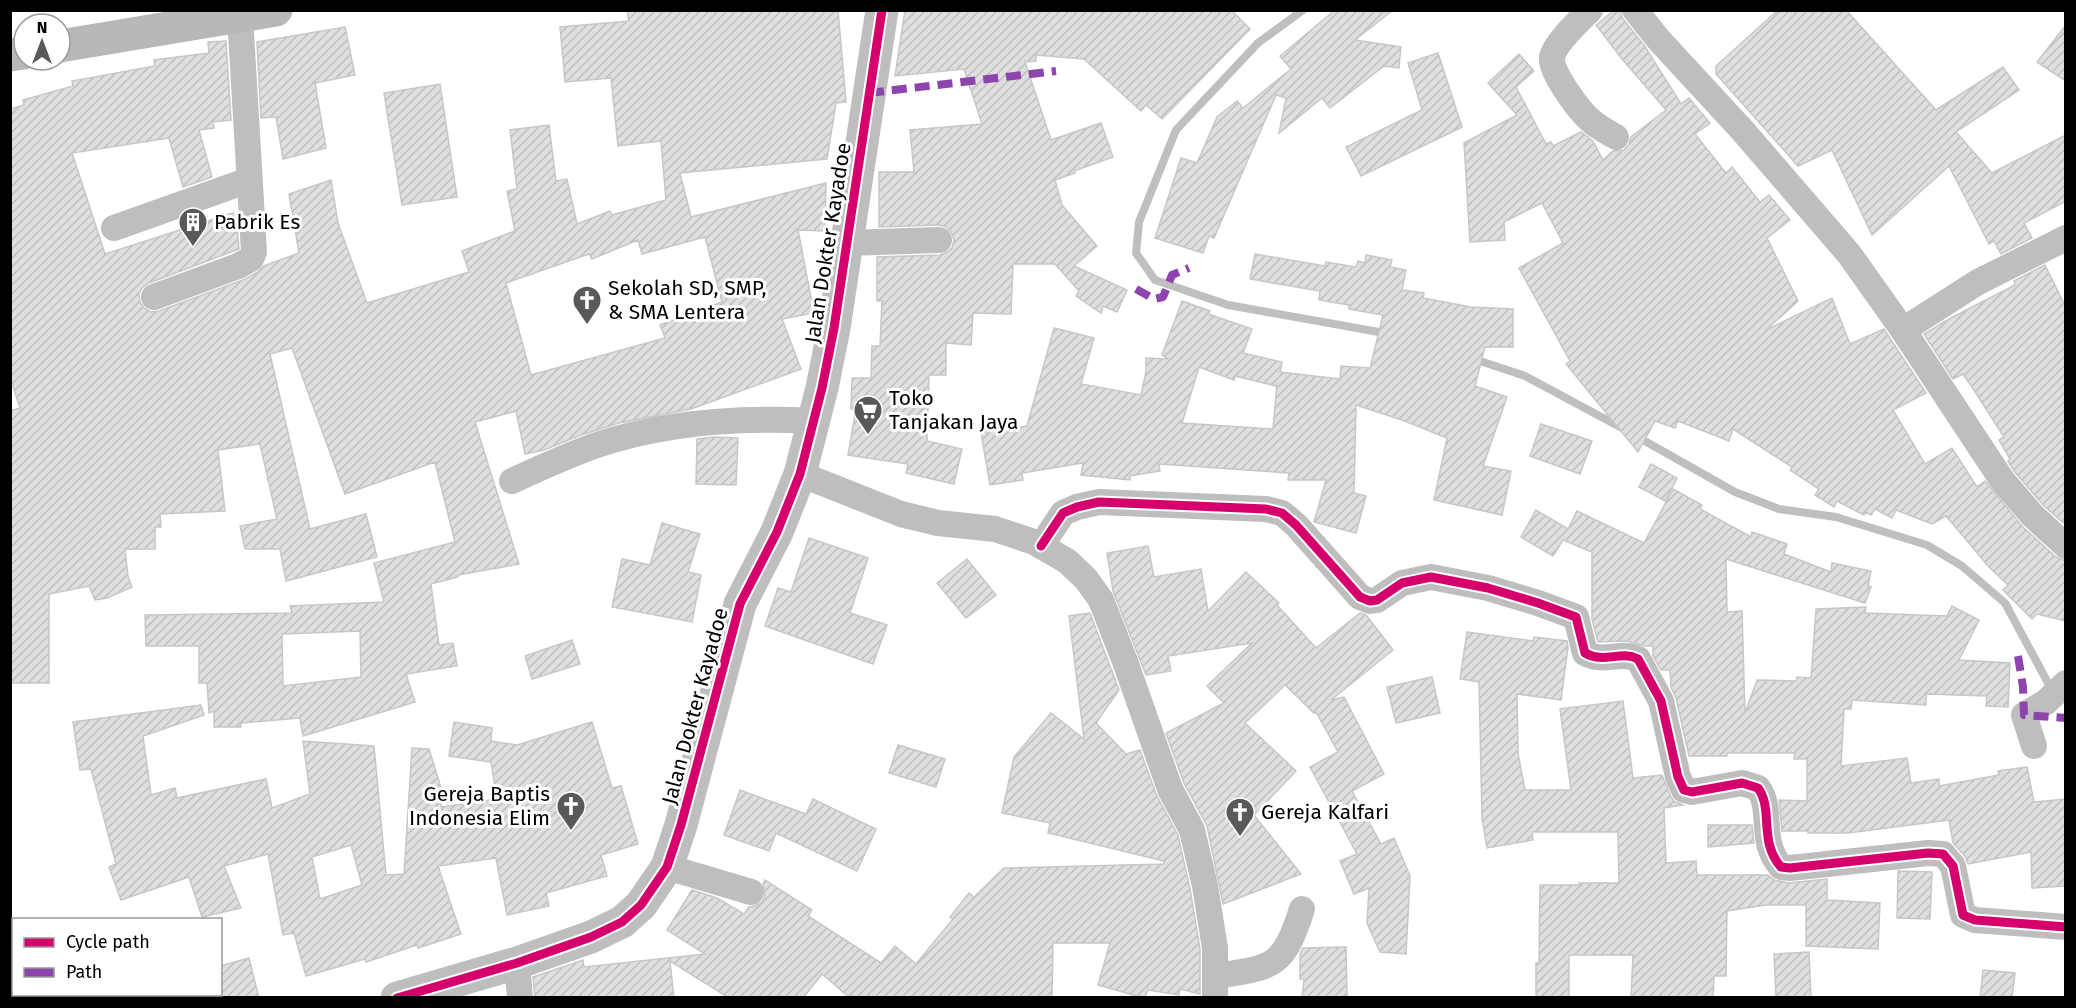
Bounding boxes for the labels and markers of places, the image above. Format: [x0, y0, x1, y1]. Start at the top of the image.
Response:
building icon: Pabrik Es [177, 206, 209, 248]
place label: Pabrik Es [214, 209, 300, 235]
place label: Sekolah SD, SMP, & SMA Lentera [608, 275, 767, 325]
church icon: Sekolah SD, SMP, & SMA Lentera [571, 284, 603, 326]
place label: Toko Tanjakan Jaya [889, 385, 1019, 435]
supermarket icon: Toko Tanjakan Jaya [852, 394, 884, 436]
place label: Gereja Baptis Indonesia Elim [409, 781, 550, 831]
church icon: Gereja Baptis Indonesia Elim [555, 790, 587, 832]
church icon: Gereja Kalfari [1224, 796, 1256, 838]
place label: Gereja Kalfari [1261, 799, 1389, 825]

